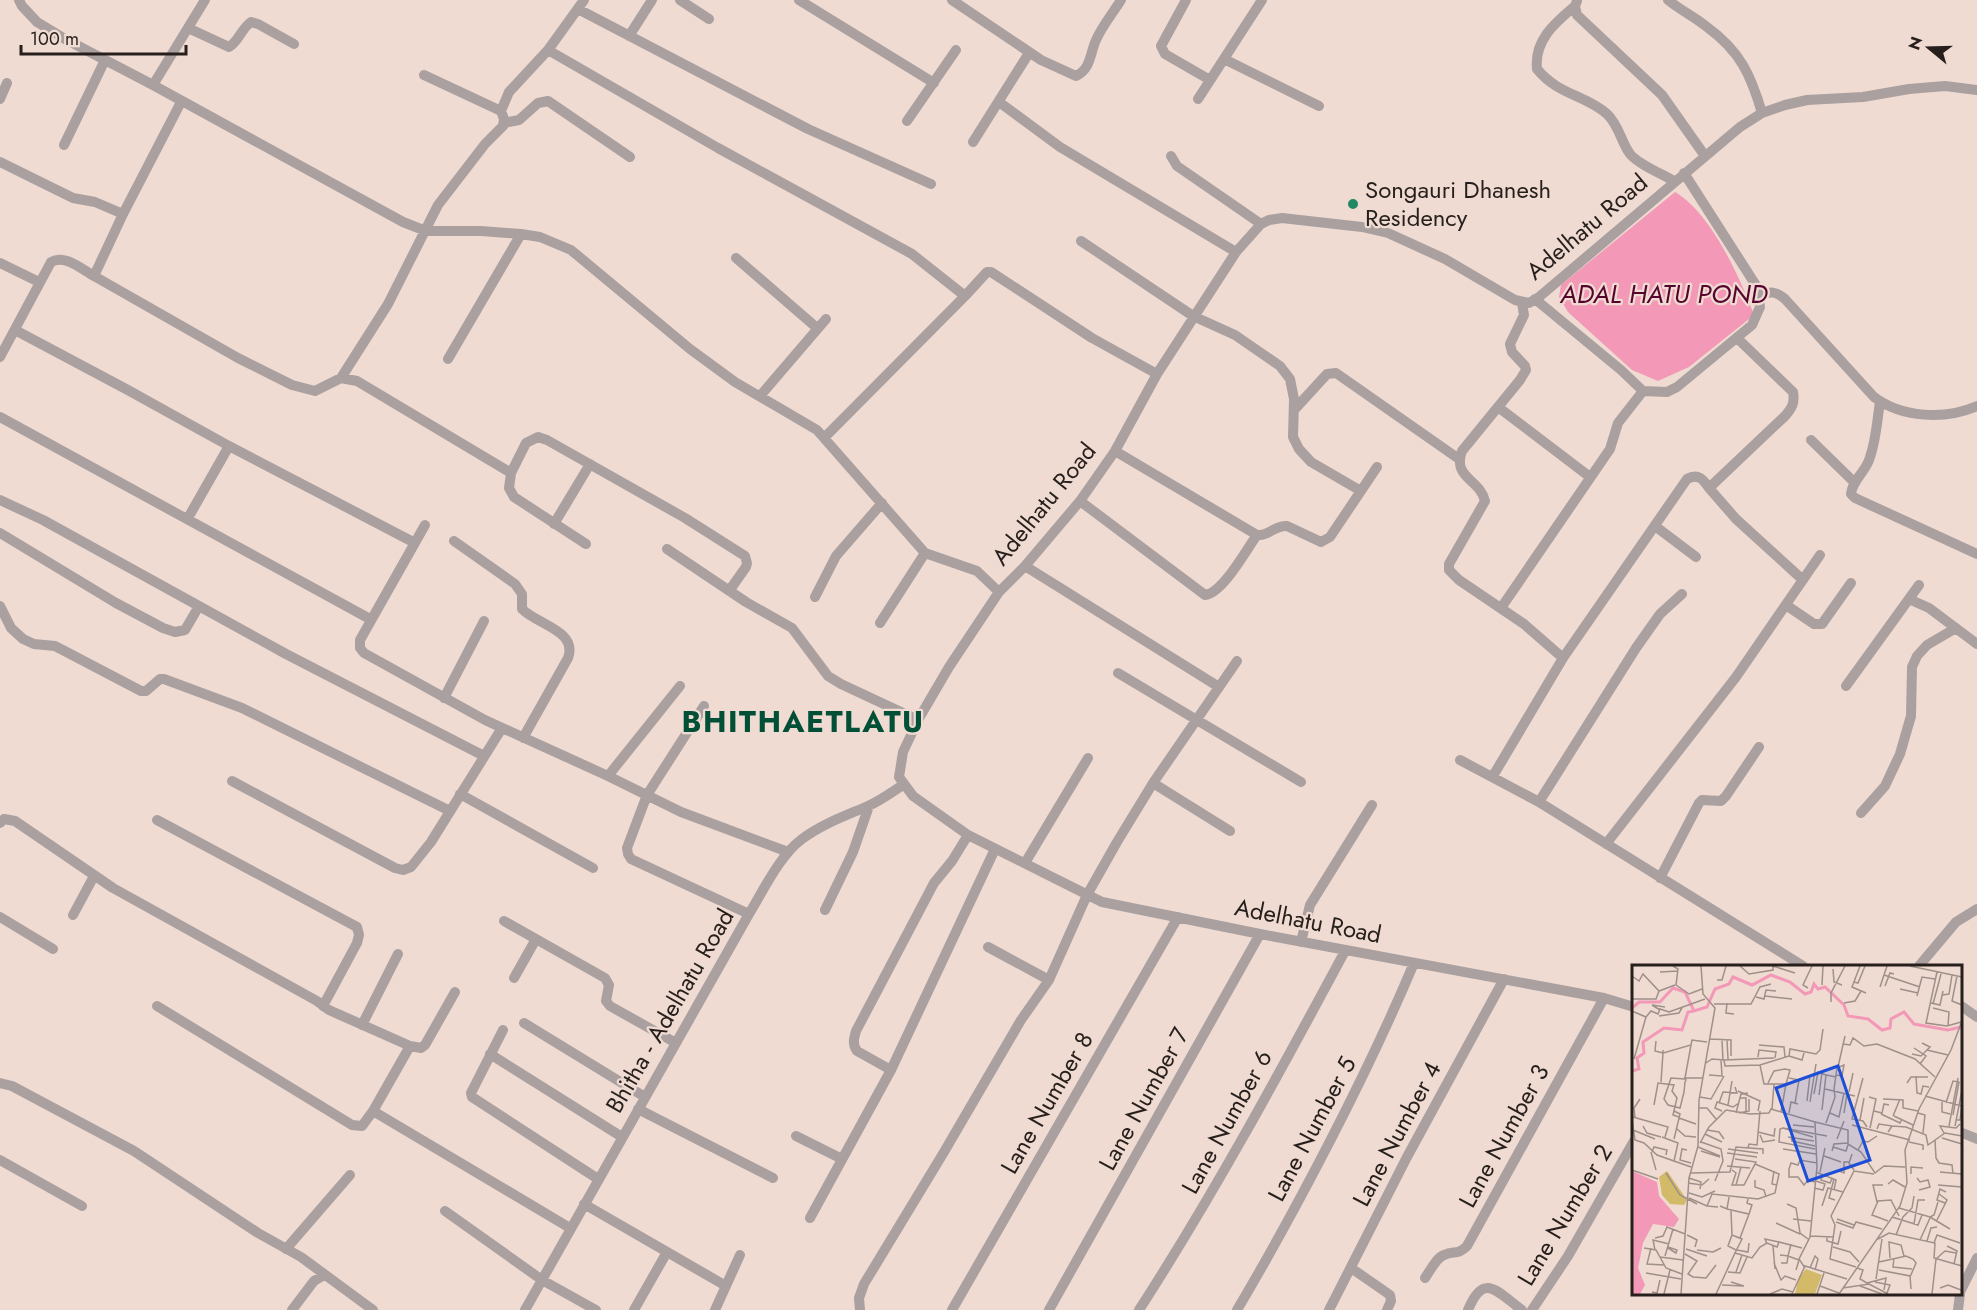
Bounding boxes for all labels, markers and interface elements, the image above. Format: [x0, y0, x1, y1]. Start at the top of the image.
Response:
scale bar [21, 18, 186, 56]
north arrow [1899, 18, 1959, 78]
text: 100 m [30, 26, 79, 52]
text: N [1902, 34, 1928, 53]
street label: Adelhatu Road [1518, 165, 1655, 288]
place label: Songauri Dhanesh Residency [1365, 172, 1551, 235]
marker: Songauri Dhanesh Residency [1346, 197, 1360, 211]
water label: ADAL HATU POND [1559, 275, 1769, 313]
street label: Adelhatu Road [983, 435, 1104, 573]
district label: BHITHAETLATU [681, 700, 925, 743]
street label: Adelhatu Road [1232, 889, 1385, 952]
street label: Bhitha - Adelhatu Road [597, 902, 742, 1119]
inset map [1632, 965, 1962, 1295]
street label: Lane Number 7 [1090, 1021, 1197, 1177]
street label: Lane Number 8 [992, 1025, 1101, 1180]
street label: Lane Number 6 [1173, 1043, 1281, 1200]
street label: Lane Number 5 [1259, 1050, 1364, 1207]
street label: Lane Number 4 [1344, 1055, 1450, 1213]
street label: Lane Number 3 [1450, 1058, 1557, 1214]
street label: Lane Number 2 [1508, 1137, 1621, 1292]

